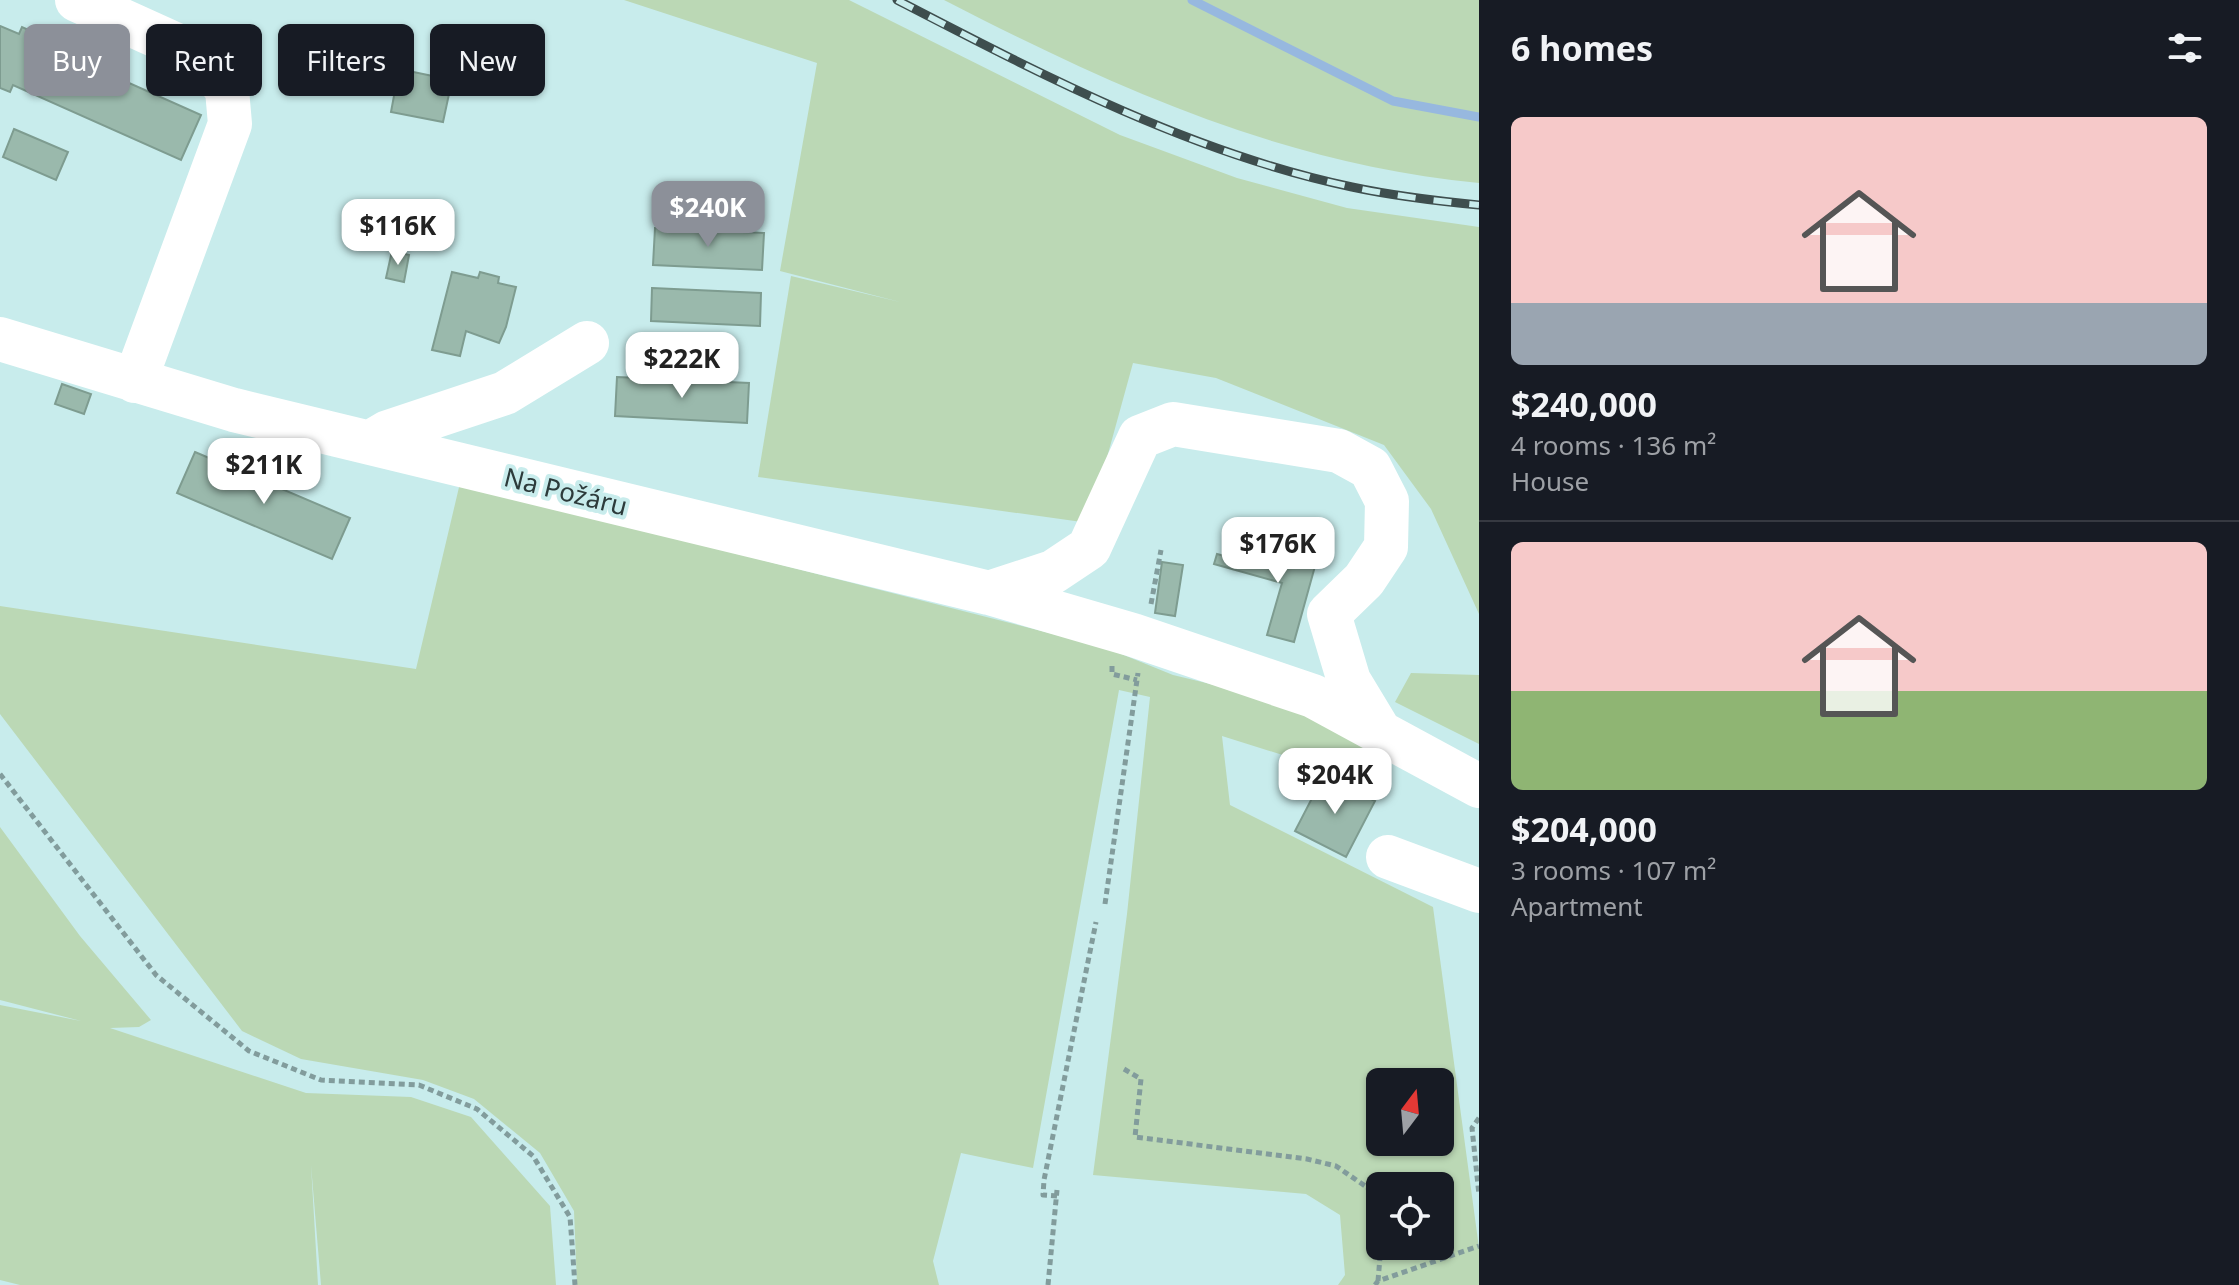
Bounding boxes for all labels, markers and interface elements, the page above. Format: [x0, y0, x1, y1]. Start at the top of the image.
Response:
chip: Buy [24, 24, 130, 96]
chip: Rent [146, 24, 262, 96]
chip: Filters [278, 24, 414, 96]
chip: New [430, 24, 545, 96]
text: 6 homes [1511, 25, 1653, 71]
icon: filters [2163, 26, 2207, 70]
icon: home [1787, 169, 1931, 313]
pin: $240K [652, 181, 764, 249]
text: $240K [670, 189, 746, 225]
pin: $116K [342, 199, 454, 267]
text: $116K [360, 207, 436, 243]
pin: $222K [626, 332, 738, 400]
text: $222K [644, 340, 720, 376]
text: $240,000 [1511, 381, 1657, 427]
text: 4 rooms · 136 m² [1511, 427, 1716, 463]
pin: $211K [208, 438, 320, 506]
text: $211K [226, 446, 302, 482]
street label: Na Požáru [501, 458, 631, 524]
text: House [1511, 463, 1589, 499]
pin: $176K [1222, 517, 1334, 585]
text: $176K [1240, 525, 1316, 561]
icon: home [1787, 594, 1931, 738]
pin: $204K [1279, 748, 1391, 816]
text: $204K [1297, 756, 1373, 792]
text: $204,000 [1511, 806, 1657, 852]
text: 3 rooms · 107 m² [1511, 852, 1716, 888]
text: Apartment [1511, 888, 1643, 924]
north arrow [1366, 1068, 1454, 1156]
map controls [1366, 1068, 1454, 1260]
button: locate [1366, 1172, 1454, 1260]

